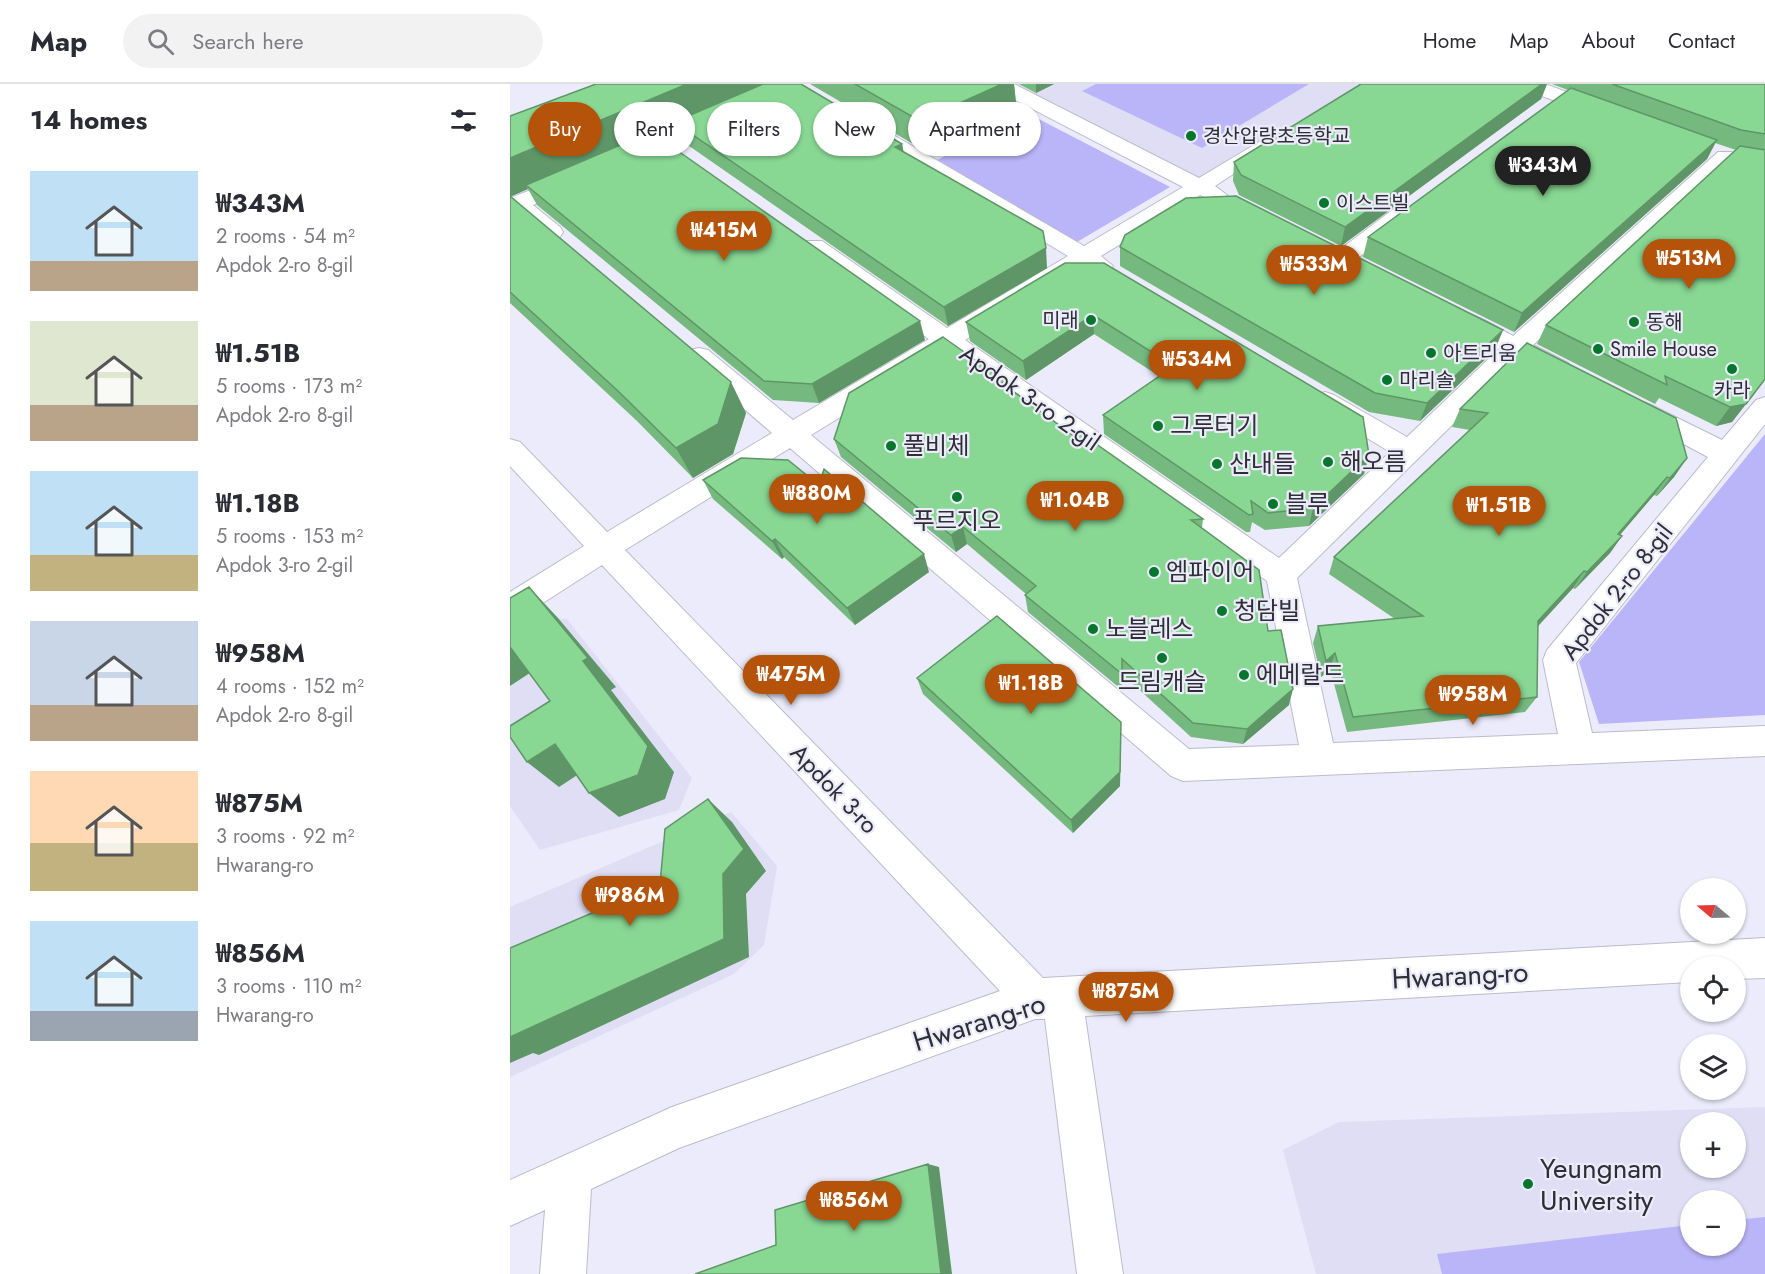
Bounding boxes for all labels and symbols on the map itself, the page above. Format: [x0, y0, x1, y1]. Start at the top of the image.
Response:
place label: 경산압량초등학교 [1203, 122, 1350, 151]
marker: 경산압량초등학교 [1184, 129, 1198, 143]
pin: ₩343M [1501, 146, 1585, 197]
place label: 이스트빌 [1336, 189, 1410, 218]
marker: 이스트빌 [1317, 196, 1331, 210]
pin: ₩415M [682, 211, 766, 262]
pin: ₩513M [1647, 239, 1731, 290]
pin: ₩533M [1272, 245, 1356, 296]
place label: 미래 [1042, 306, 1079, 335]
place label: 동해 [1646, 308, 1683, 337]
marker: 미래 [1084, 313, 1098, 327]
marker: 동해 [1627, 315, 1641, 329]
place label: Smile House [1610, 335, 1717, 364]
street label: Apdok 3-ro 2-gil [953, 336, 1108, 459]
place label: 아트리움 [1443, 339, 1517, 368]
pin: ₩534M [1155, 340, 1239, 391]
marker: Smile House [1591, 342, 1605, 356]
marker: 아트리움 [1424, 346, 1438, 360]
marker: 카라 [1725, 362, 1739, 376]
place label: 마리솔 [1399, 366, 1454, 395]
marker: 마리솔 [1380, 373, 1394, 387]
place label: 카라 [1714, 376, 1750, 405]
place label: 그루터기 [1170, 408, 1258, 443]
marker: 그루터기 [1151, 419, 1165, 433]
place label: 풀비체 [903, 428, 969, 463]
marker: 풀비체 [884, 439, 898, 453]
place label: 해오름 [1340, 444, 1406, 479]
place label: 산내들 [1229, 446, 1295, 481]
marker: 해오름 [1321, 455, 1335, 469]
marker: 산내들 [1210, 457, 1224, 471]
pin: ₩880M [775, 474, 859, 525]
pin: ₩1.04B [1026, 481, 1124, 532]
place label: 블루 [1285, 486, 1329, 521]
pin: ₩1.51B [1450, 486, 1548, 537]
marker: 푸르지오 [950, 490, 964, 504]
marker: 블루 [1266, 497, 1280, 511]
place label: 푸르지오 [913, 503, 1001, 538]
street label: Apdok 2-ro 8-gil [1552, 516, 1681, 667]
place label: 엠파이어 [1166, 554, 1254, 589]
marker: 엠파이어 [1147, 565, 1161, 579]
place label: 청담빌 [1234, 593, 1300, 628]
marker: 청담빌 [1215, 604, 1229, 618]
place label: 노블레스 [1105, 611, 1193, 646]
marker: 노블레스 [1086, 622, 1100, 636]
marker: 드림캐슬 [1155, 651, 1169, 665]
pin: ₩475M [749, 655, 833, 706]
place label: 에메랄드 [1256, 657, 1344, 692]
pin: ₩1.18B [982, 664, 1080, 715]
place label: 드림캐슬 [1118, 664, 1206, 699]
marker: 에메랄드 [1237, 668, 1251, 682]
pin: ₩958M [1431, 675, 1515, 726]
street label: Apdok 3-ro [782, 736, 886, 842]
pin: ₩986M [588, 876, 672, 927]
north arrow [1680, 878, 1746, 944]
street label: Hwarang-ro [1391, 951, 1529, 1000]
pin: ₩875M [1084, 972, 1168, 1023]
street label: Hwarang-ro [908, 983, 1050, 1062]
place label: Yeungnam University [1540, 1148, 1663, 1221]
marker: Yeungnam University [1521, 1177, 1535, 1191]
pin: ₩856M [812, 1181, 896, 1232]

